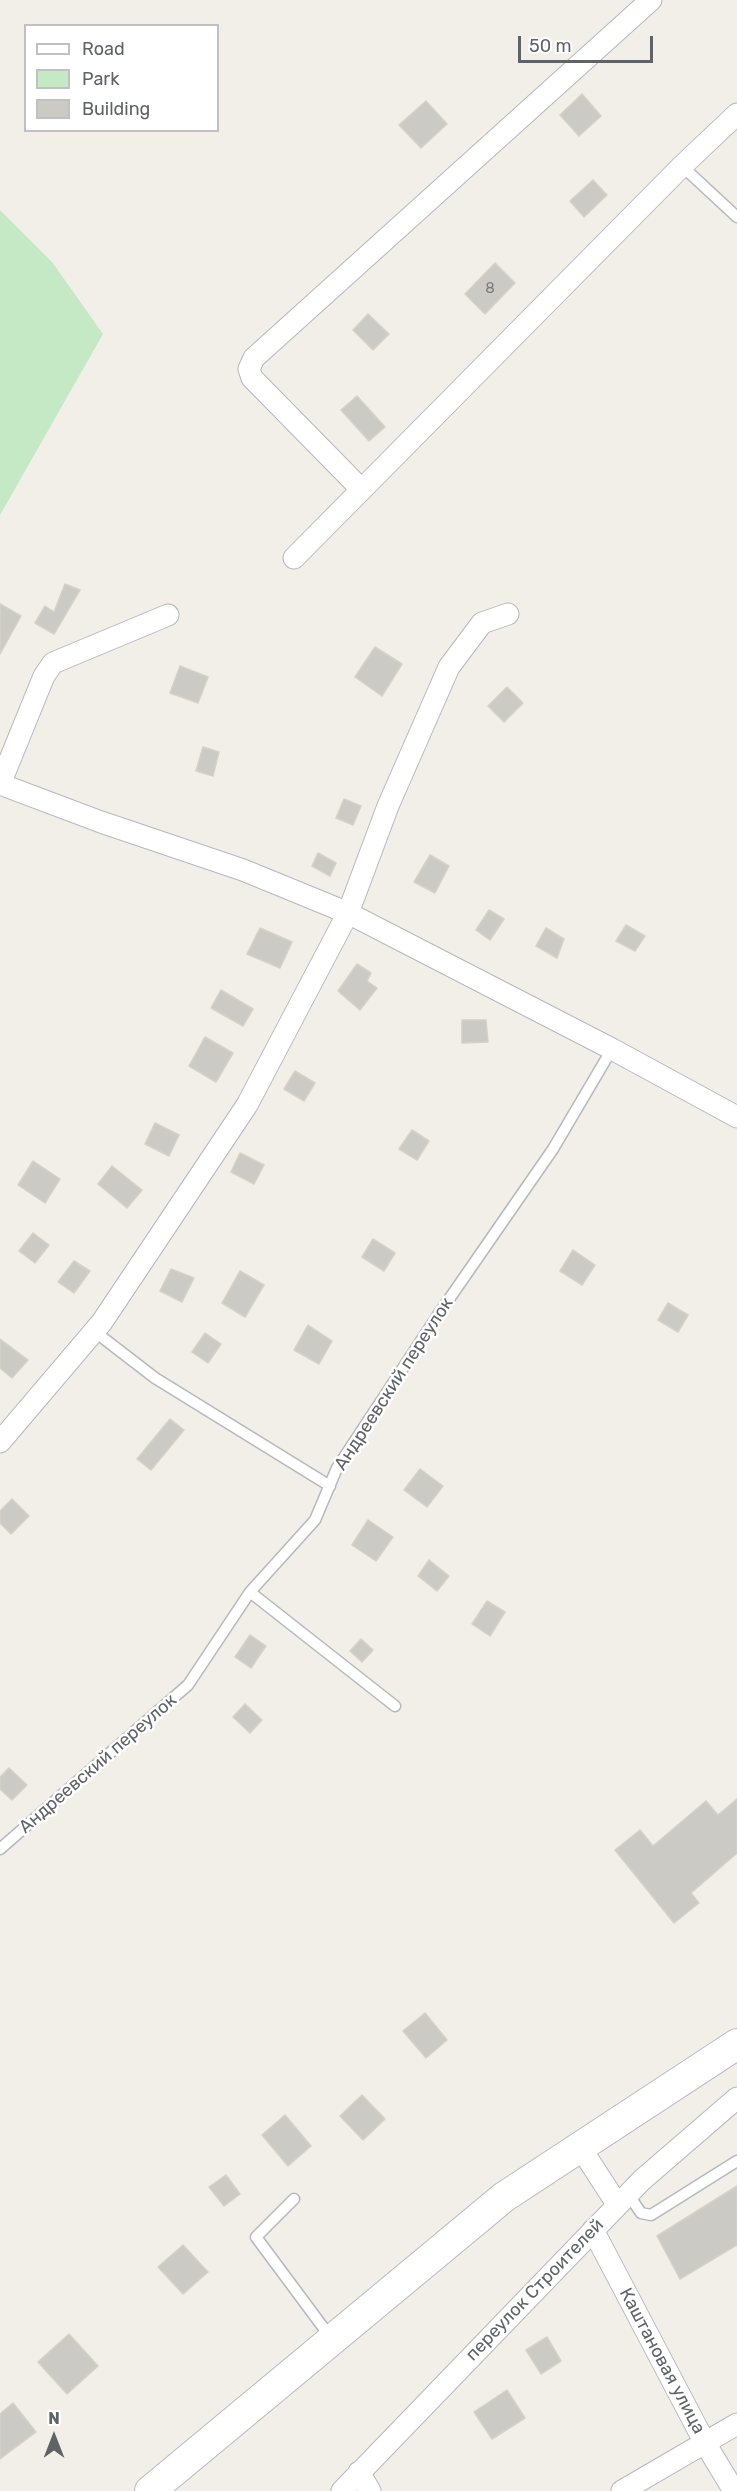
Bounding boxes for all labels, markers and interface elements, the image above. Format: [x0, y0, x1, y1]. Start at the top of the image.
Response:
legend [24, 24, 219, 132]
scale bar [521, 24, 656, 62]
text: 50 m [529, 35, 572, 57]
text: Road [82, 38, 125, 60]
text: Park [82, 68, 119, 90]
text: Building [82, 98, 150, 120]
house number: 8 [485, 280, 495, 298]
street label: Андреевский переулок [330, 1294, 458, 1474]
street label: Андреевский переулок [15, 1690, 181, 1838]
street label: переулок Строителей [462, 2214, 608, 2366]
street label: Каштановая улица [614, 2284, 710, 2438]
north arrow [24, 2407, 84, 2467]
text: N [48, 2409, 60, 2428]

